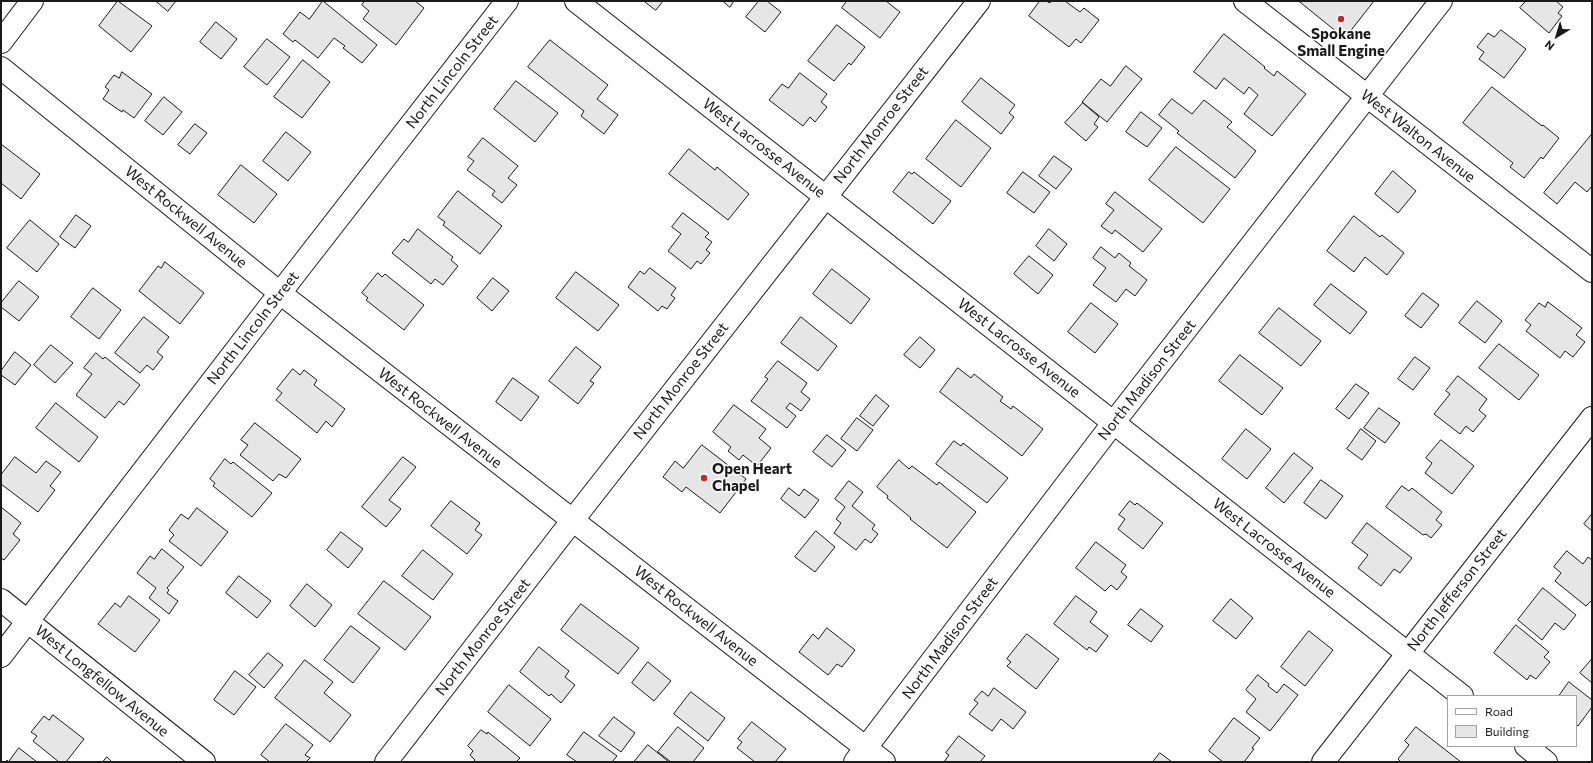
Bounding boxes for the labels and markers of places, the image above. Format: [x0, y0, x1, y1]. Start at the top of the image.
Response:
marker: Spokane Small Engine [1336, 14, 1346, 24]
place label: Spokane Small Engine [1297, 25, 1385, 60]
place label: Open Heart Chapel [712, 460, 792, 495]
marker: Open Heart Chapel [699, 473, 709, 483]

